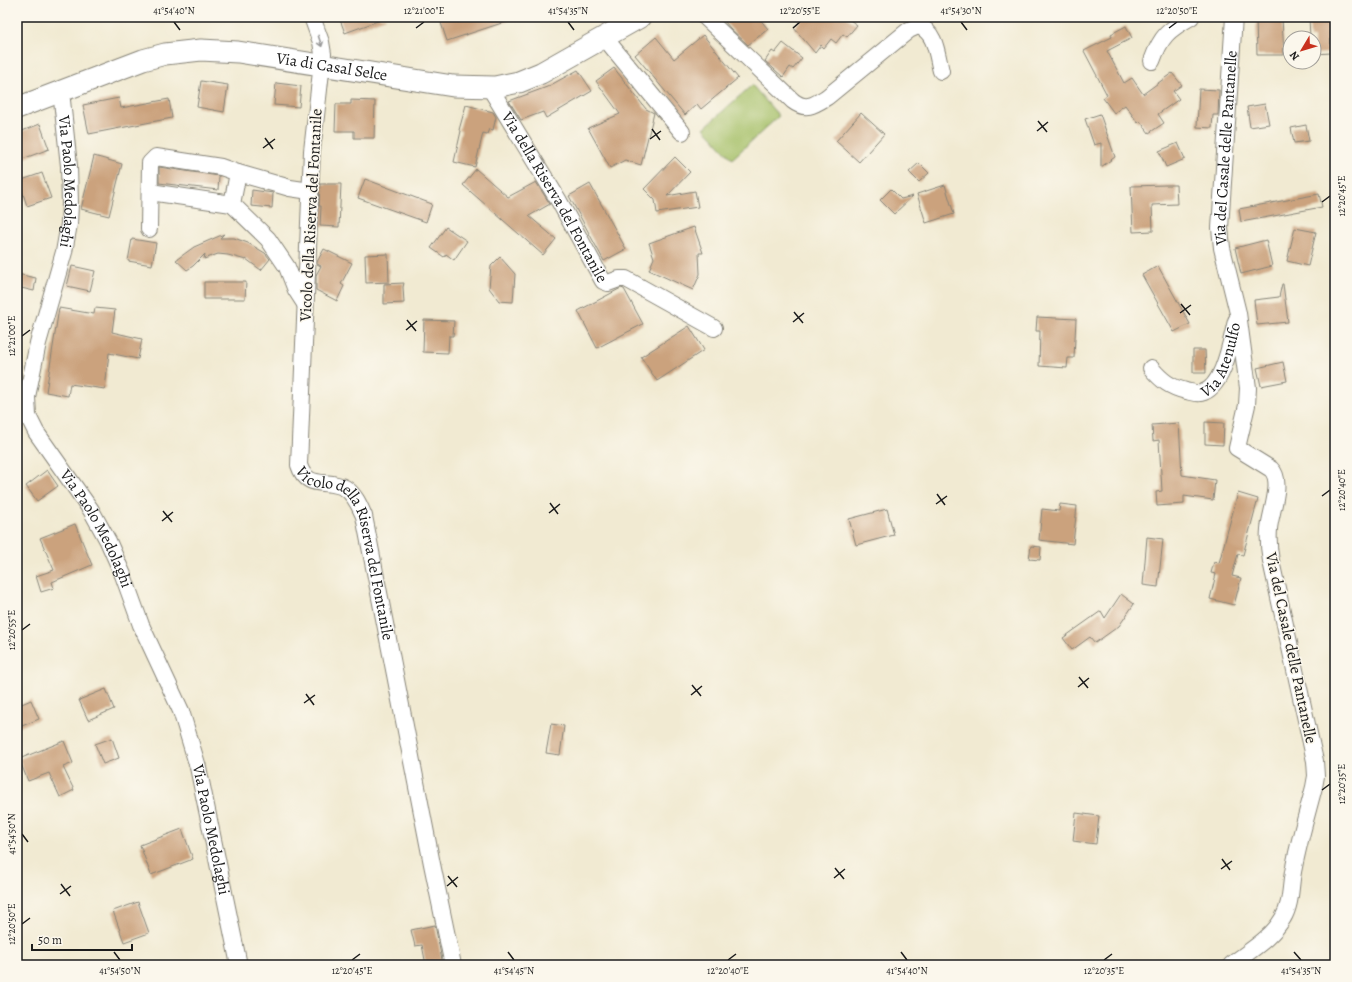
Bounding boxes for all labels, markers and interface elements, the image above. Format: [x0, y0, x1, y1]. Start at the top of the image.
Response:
text: 41°54'40"N [153, 4, 195, 17]
text: 12°21'00"E [404, 4, 444, 17]
text: 41°54'35"N [548, 4, 588, 17]
text: 12°20'55"E [780, 4, 820, 17]
text: 41°54'30"N [940, 4, 982, 17]
text: 12°20'50"E [1156, 4, 1198, 17]
north arrow [1282, 30, 1322, 70]
one-way arrow [317, 34, 324, 47]
street label: Via di Casal Selce [274, 47, 389, 86]
text: N [1286, 48, 1303, 64]
street label: Via del Casale delle Pantanelle [1209, 50, 1243, 247]
street label: Via della Riserva del Fontanile [496, 107, 613, 287]
street label: Vicolo della Riserva del Fontanile [294, 108, 328, 323]
street label: Via Paolo Medolaghi [53, 113, 81, 249]
text: 12°20'45"E [1335, 176, 1348, 216]
text: 12°21'00"E [5, 316, 18, 356]
street label: Via Atenulfo [1196, 320, 1246, 403]
street label: Vicolo della Riserva del Fontanile [290, 462, 399, 642]
street label: Via Paolo Medolaghi [54, 464, 138, 591]
text: 12°20'40"E [1335, 469, 1348, 511]
street label: Via del Casale delle Pantanelle [1260, 549, 1322, 746]
text: 12°20'55"E [5, 610, 18, 650]
street label: Via Paolo Medolaghi [187, 761, 235, 897]
text: 12°20'35"E [1335, 764, 1348, 804]
text: 41°54'50"N [5, 813, 18, 855]
text: 12°20'50"E [5, 903, 18, 945]
scale bar [32, 926, 132, 952]
text: 50 m [38, 932, 62, 948]
text: 41°54'50"N [99, 964, 141, 977]
text: 12°20'45"E [332, 964, 372, 977]
text: 41°54'45"N [494, 964, 534, 977]
text: 12°20'40"E [707, 964, 749, 977]
text: 41°54'40"N [886, 964, 928, 977]
text: 12°20'35"E [1084, 964, 1124, 977]
text: 41°54'35"N [1281, 964, 1321, 977]

